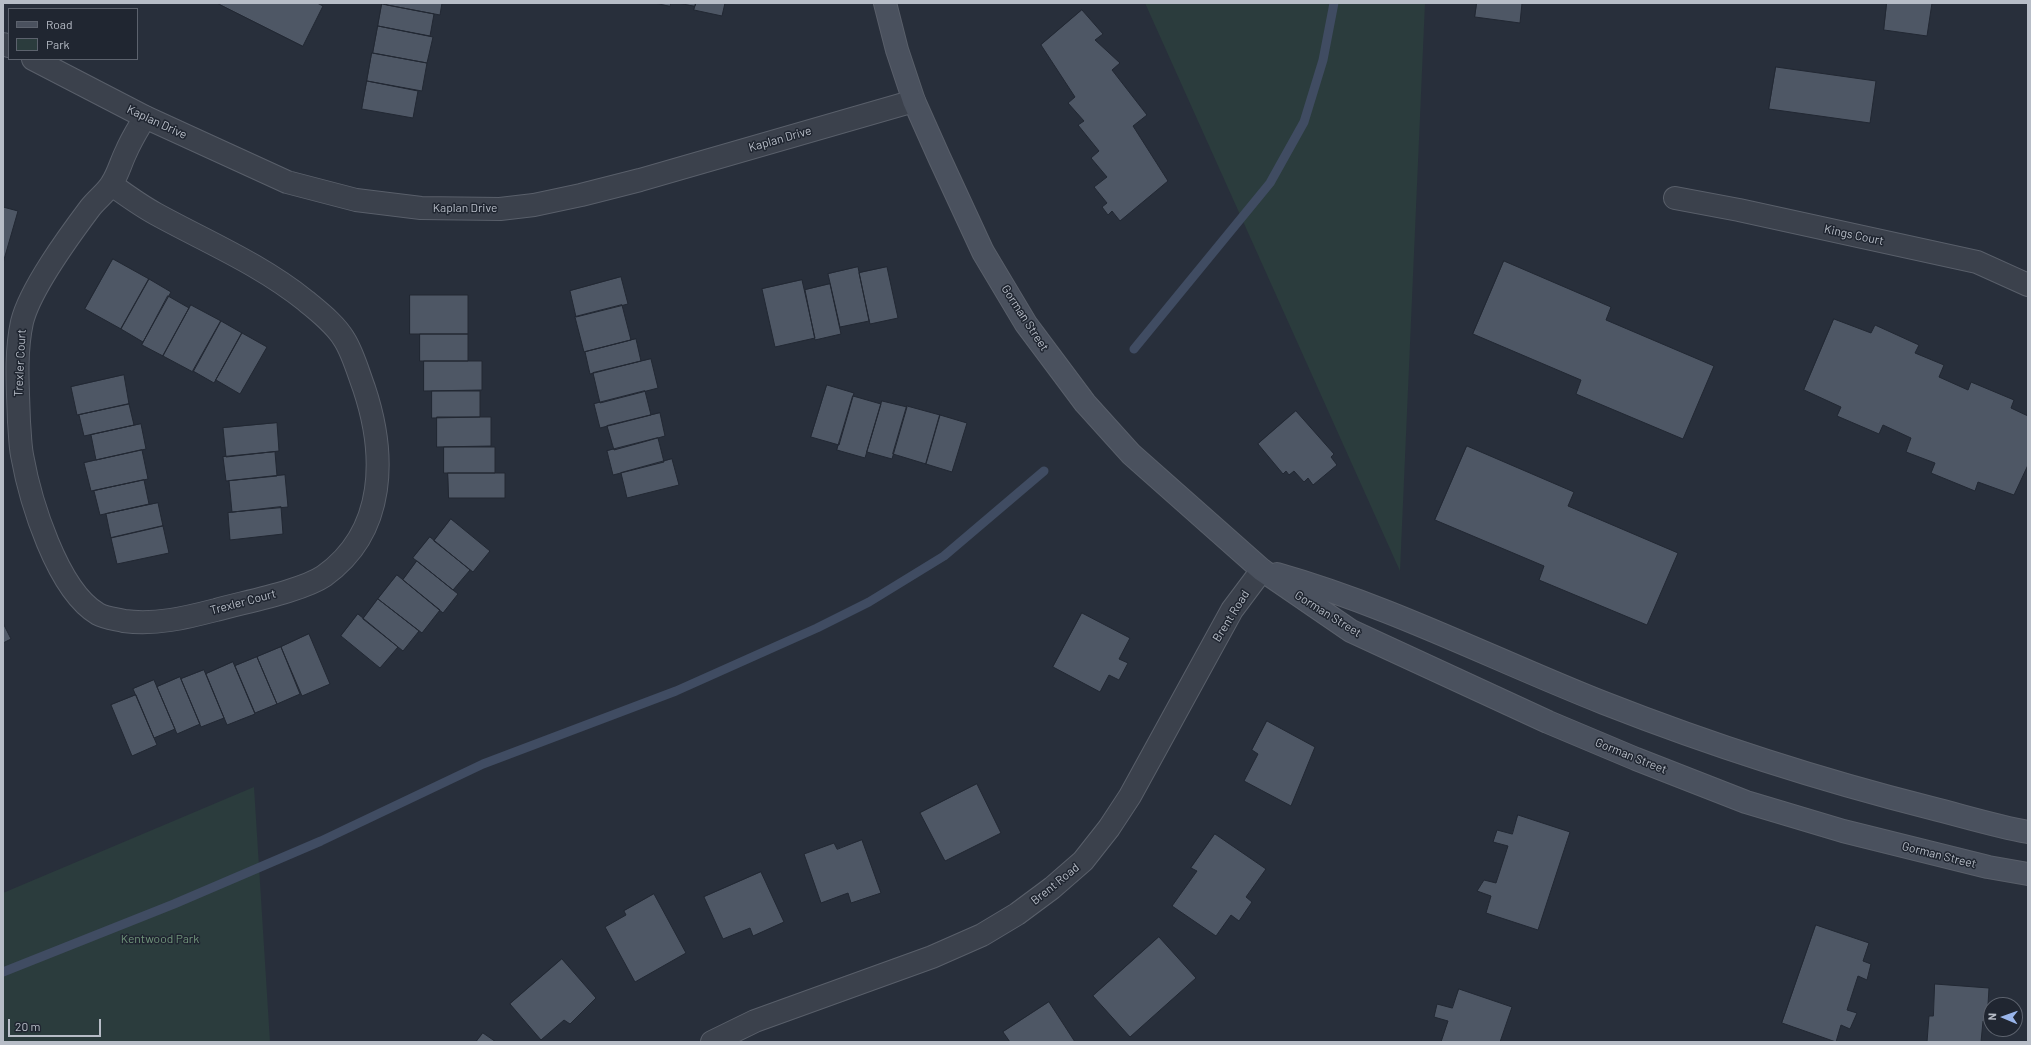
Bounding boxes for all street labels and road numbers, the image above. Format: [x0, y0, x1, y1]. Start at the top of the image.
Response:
street label: Kaplan Drive [125, 102, 189, 142]
street label: Kaplan Drive [747, 123, 813, 155]
street label: Kaplan Drive [433, 201, 497, 215]
street label: Kings Court [1823, 222, 1885, 248]
street label: Gorman Street [998, 282, 1052, 354]
street label: Trexler Court [11, 329, 29, 397]
street label: Trexler Court [209, 586, 277, 618]
street label: Brent Road [1210, 588, 1252, 644]
street label: Gorman Street [1292, 588, 1364, 640]
street label: Gorman Street [1593, 735, 1669, 777]
street label: Gorman Street [1900, 839, 1978, 871]
street label: Brent Road [1028, 860, 1082, 908]

